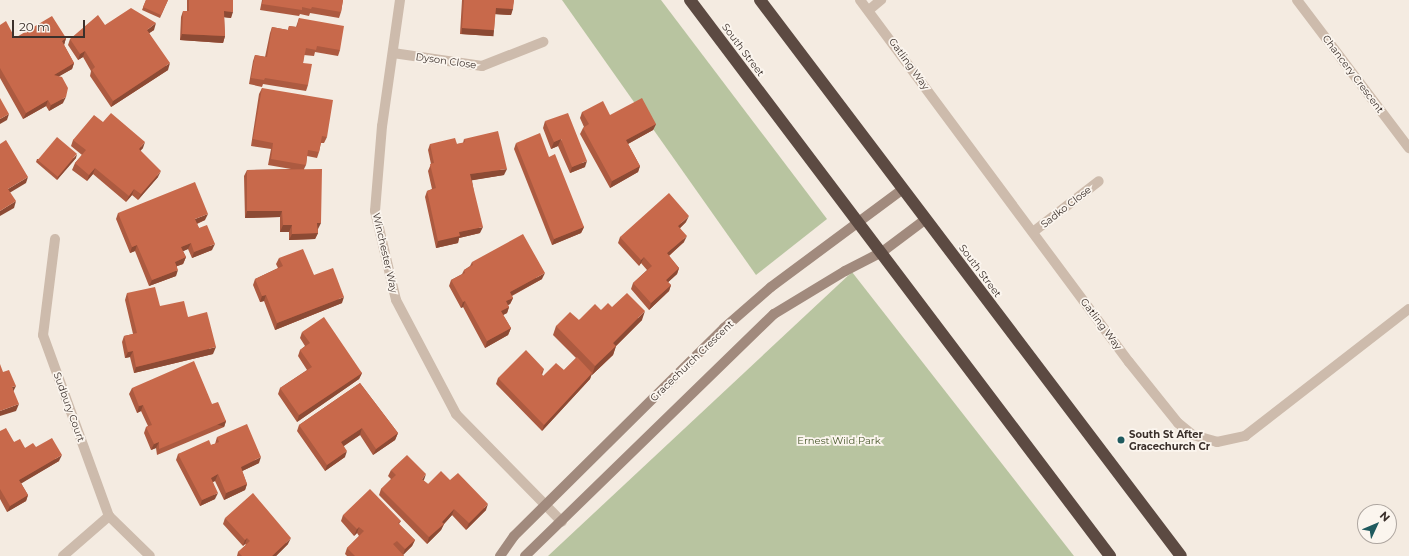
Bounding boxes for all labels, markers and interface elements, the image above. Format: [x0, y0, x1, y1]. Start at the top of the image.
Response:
scale bar [14, 12, 87, 38]
text: 20 m [19, 19, 50, 34]
street label: South Street [719, 21, 767, 79]
street label: Chancery Crescent [1320, 33, 1386, 115]
street label: Gatling Way [886, 36, 932, 92]
street label: Dyson Close [415, 51, 477, 71]
street label: Sadko Close [1038, 184, 1094, 230]
street label: Winchester Way [370, 212, 400, 294]
street label: South Street [956, 242, 1004, 300]
street label: Gatling Way [1078, 296, 1124, 352]
street label: Gracechurch Crescent [648, 318, 736, 404]
street label: Sudbury Court [51, 371, 87, 443]
place label: South St After Gracechurch Cr [1129, 428, 1210, 452]
park label: Ernest Wild Park [797, 435, 881, 447]
marker: South St After Gracechurch Cr [1116, 435, 1126, 445]
north arrow [1357, 504, 1397, 544]
text: N [1377, 508, 1393, 524]

